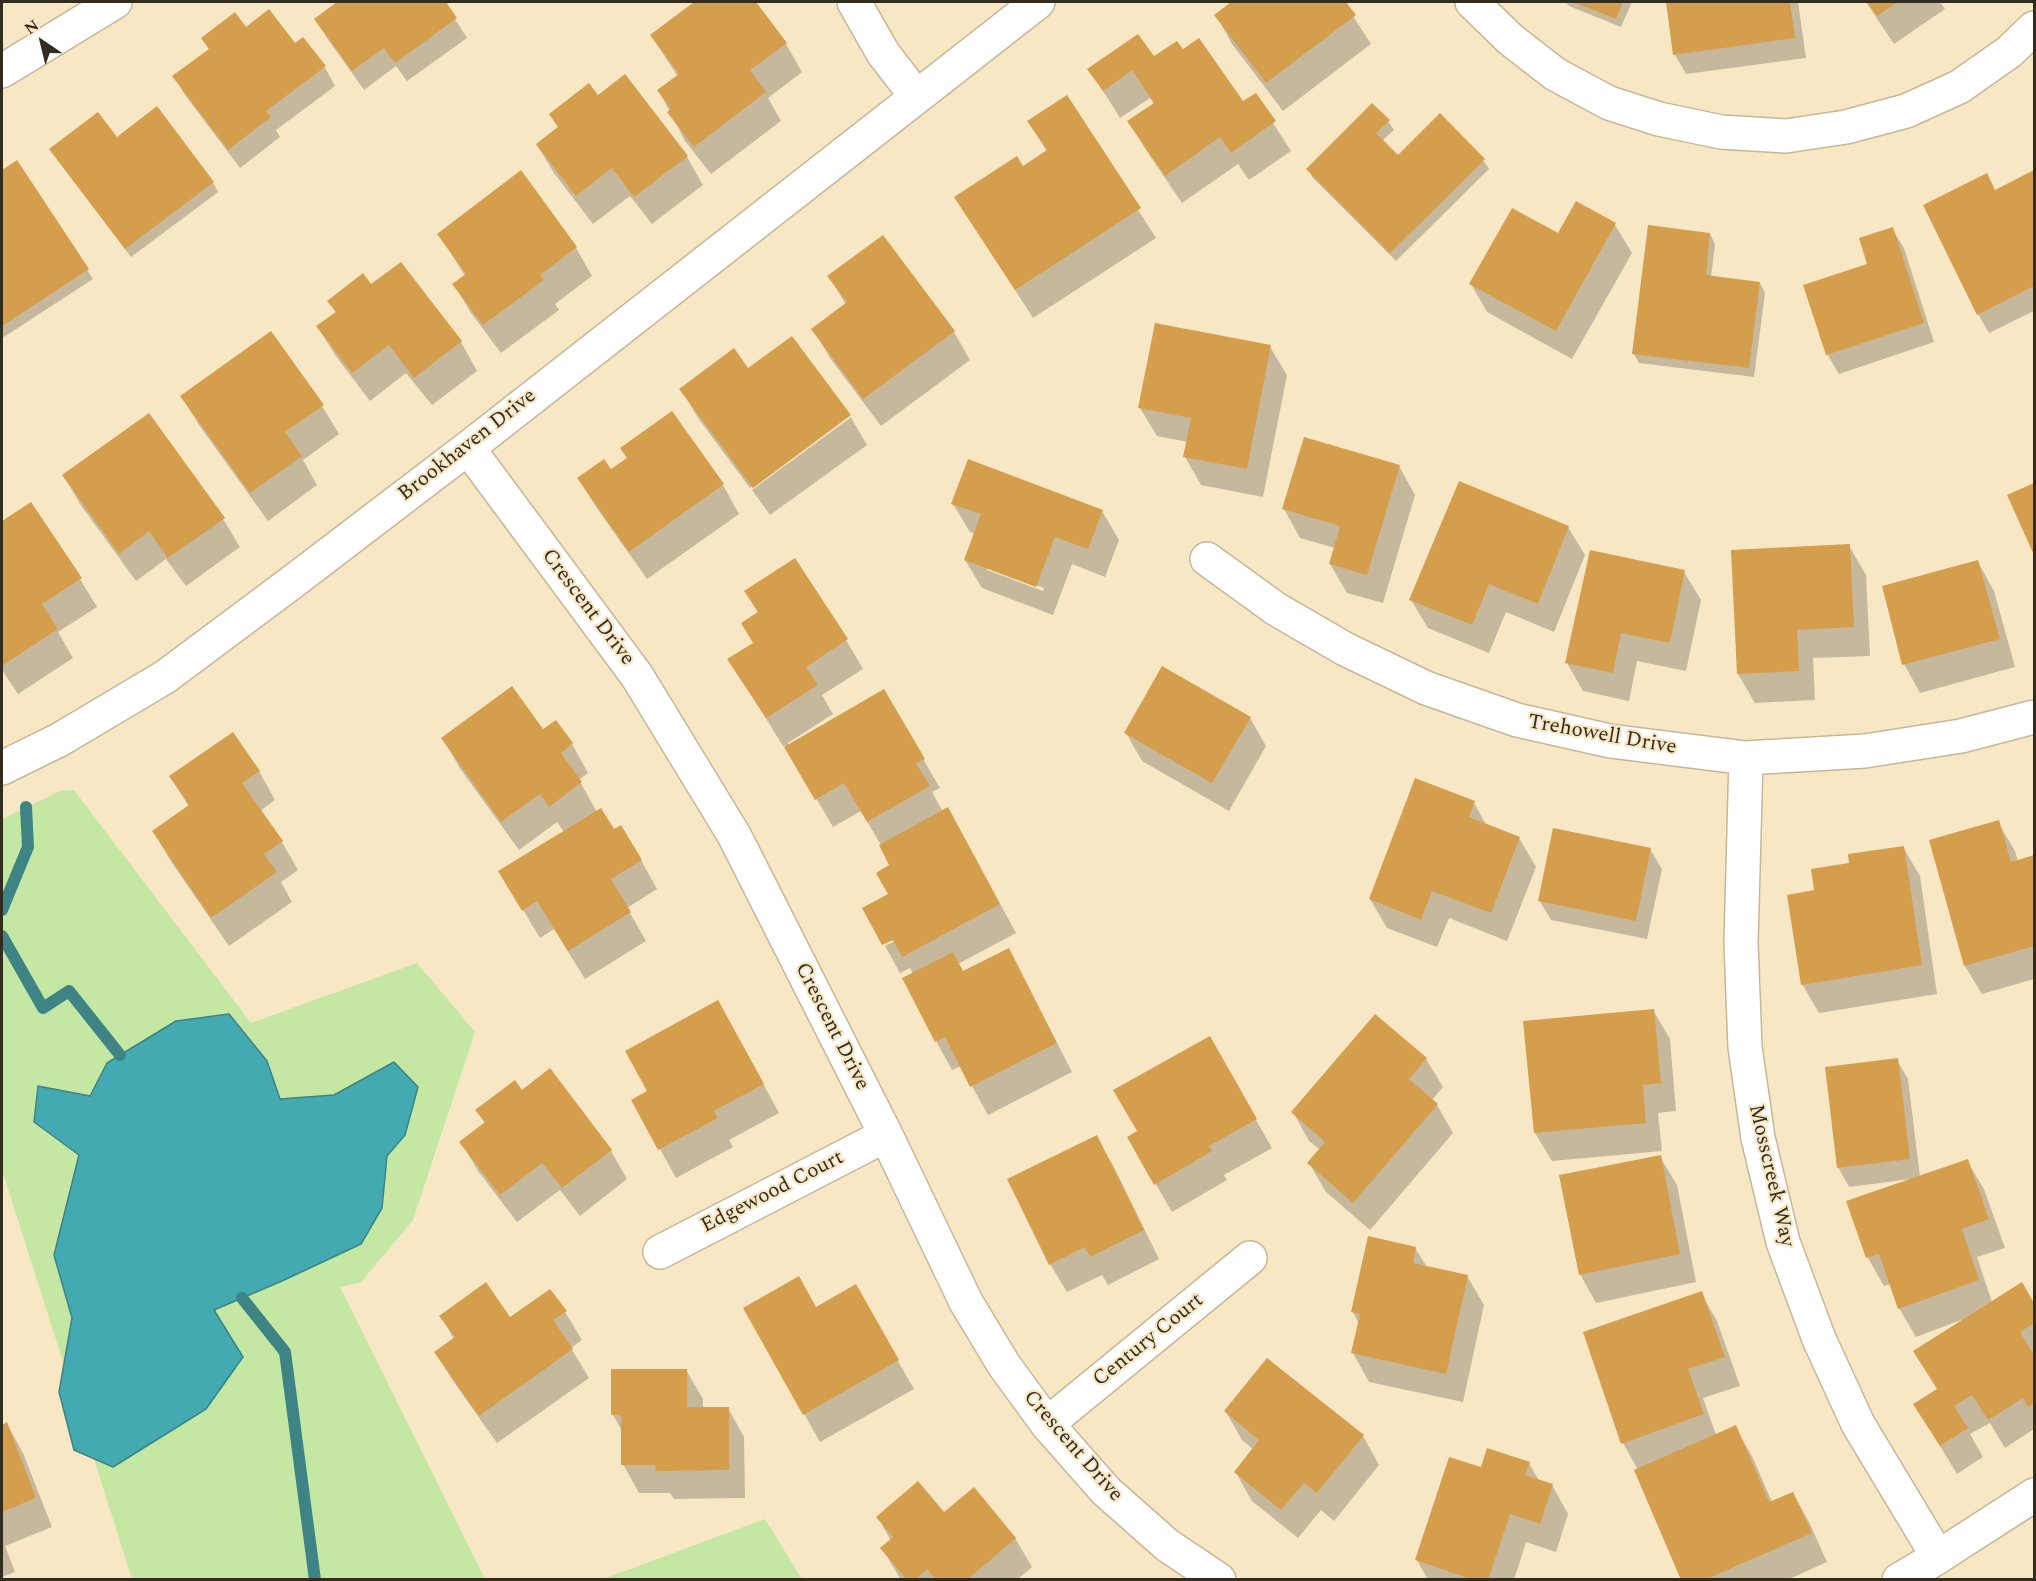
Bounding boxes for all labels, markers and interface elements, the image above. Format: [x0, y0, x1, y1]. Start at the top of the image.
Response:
north arrow [12, 12, 72, 72]
text: N [19, 14, 44, 41]
street label: Brookhaven Drive [394, 384, 542, 508]
street label: Crescent Drive [535, 545, 639, 671]
street label: Trehowell Drive [1526, 711, 1678, 761]
street label: Crescent Drive [788, 959, 874, 1095]
street label: Mosscreek Way [1741, 1102, 1799, 1250]
street label: Edgewood Court [697, 1146, 849, 1240]
street label: Century Court [1089, 1289, 1209, 1393]
street label: Crescent Drive [1017, 1386, 1127, 1508]

